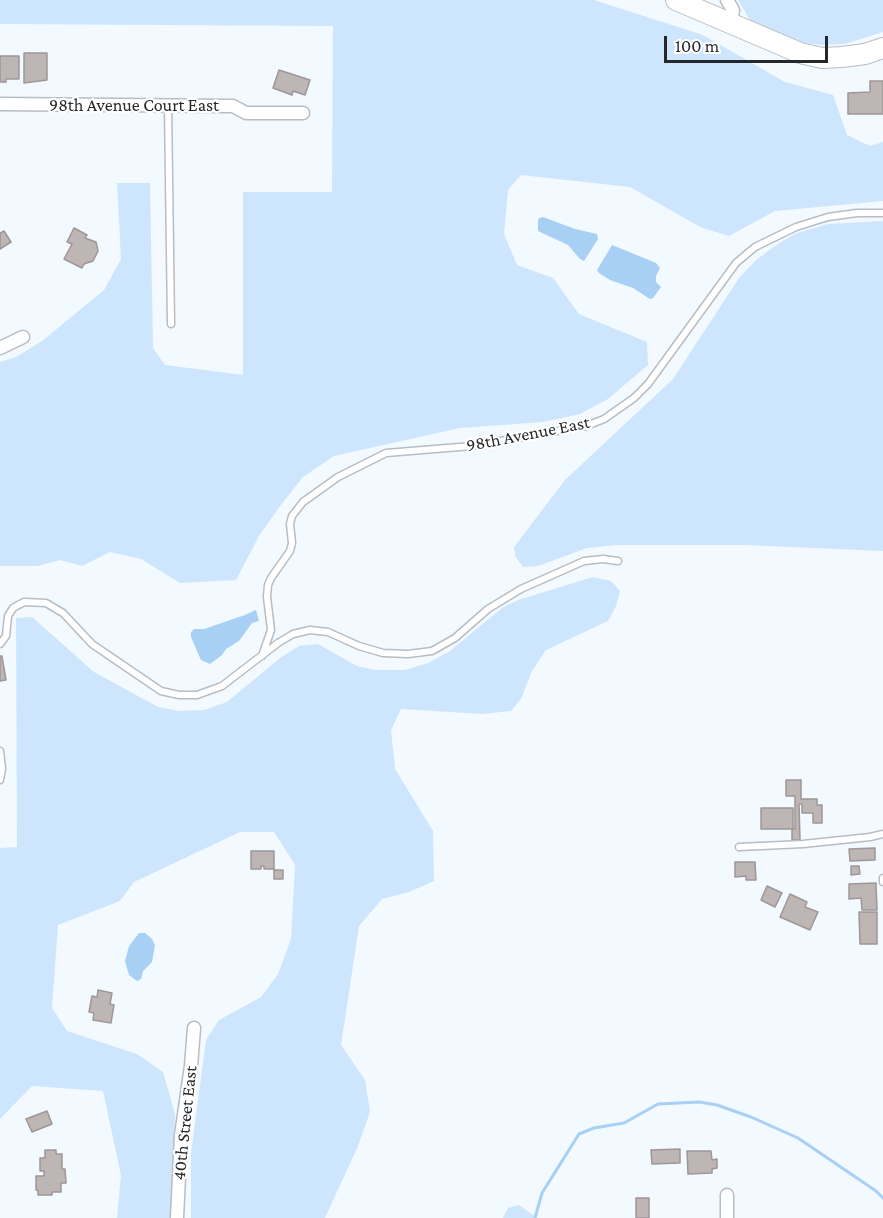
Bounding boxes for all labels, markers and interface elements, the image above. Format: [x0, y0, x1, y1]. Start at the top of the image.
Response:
scale bar [667, 24, 830, 62]
text: 100 m [675, 36, 719, 56]
street label: 98th Avenue Court East [49, 94, 219, 116]
street label: 98th Avenue East [464, 411, 592, 457]
street label: 40th Street East [168, 1065, 202, 1181]

